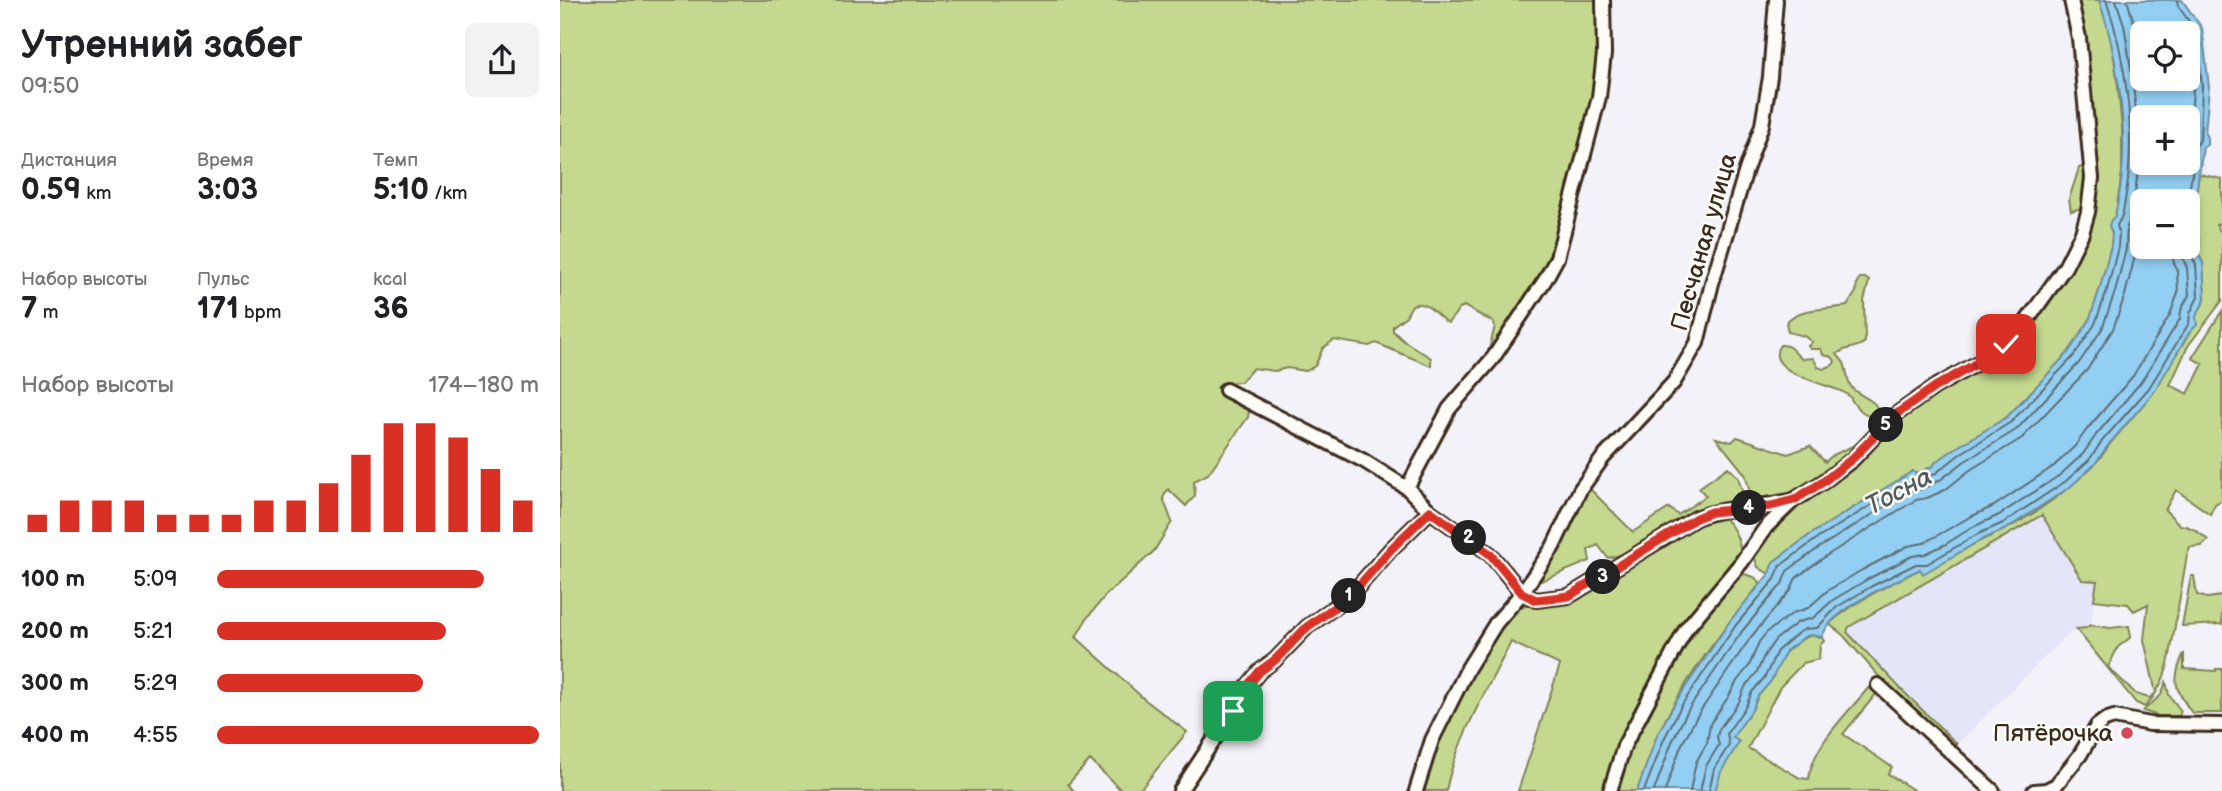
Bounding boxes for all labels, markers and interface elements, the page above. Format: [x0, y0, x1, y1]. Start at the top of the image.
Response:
map controls [2130, 21, 2200, 259]
button: locate [2130, 21, 2200, 91]
text: Утренний забег [21, 23, 303, 68]
button: share [465, 23, 539, 97]
text: 09:50 [21, 72, 79, 100]
button: + [2130, 105, 2200, 175]
text: Дистанция [21, 149, 117, 172]
text: Время [197, 149, 253, 172]
text: Темп [373, 149, 418, 172]
street label: Песчаная улица [1665, 150, 1743, 334]
text: 0.59 [21, 172, 81, 208]
text: 3:03 [197, 172, 258, 208]
text: 5:10 [373, 172, 429, 208]
text: km [81, 182, 111, 205]
text: /km [429, 182, 468, 205]
button: − [2130, 189, 2200, 259]
text: Набор высоты [21, 268, 147, 291]
text: Пульс [197, 268, 250, 291]
text: kcal [373, 268, 407, 291]
text: 7 [21, 291, 38, 327]
text: 171 [197, 291, 239, 327]
text: 36 [373, 291, 409, 327]
text: m [38, 301, 58, 324]
text: bpm [239, 301, 281, 324]
pin [1976, 314, 2036, 374]
icon: check [1987, 325, 2025, 363]
text: Набор высоты [21, 371, 174, 399]
text: 174–180 m [429, 371, 539, 399]
pin: 5 [1868, 408, 1904, 442]
text: 5 [1880, 413, 1891, 436]
water label: Тосна [1860, 462, 1938, 522]
pin: 4 [1732, 490, 1766, 526]
text: 4 [1743, 496, 1754, 519]
pin: 2 [1452, 520, 1486, 556]
text: 2 [1463, 526, 1474, 549]
pin: 3 [1586, 560, 1620, 594]
text: 100 m [21, 565, 85, 593]
text: 5:09 [133, 565, 178, 593]
text: 3 [1597, 565, 1608, 588]
pin: 1 [1332, 578, 1366, 614]
text: 1 [1345, 584, 1353, 607]
text: 200 m [21, 617, 89, 645]
text: 5:21 [133, 617, 173, 645]
text: 300 m [21, 669, 89, 697]
text: 5:29 [133, 669, 178, 697]
pin [1203, 681, 1263, 741]
icon: arrive [1214, 692, 1252, 730]
place label: Пятёрочка [1993, 719, 2113, 748]
text: 400 m [21, 721, 89, 749]
text: 4:55 [133, 721, 178, 749]
marker: Пятёрочка [2119, 725, 2135, 741]

